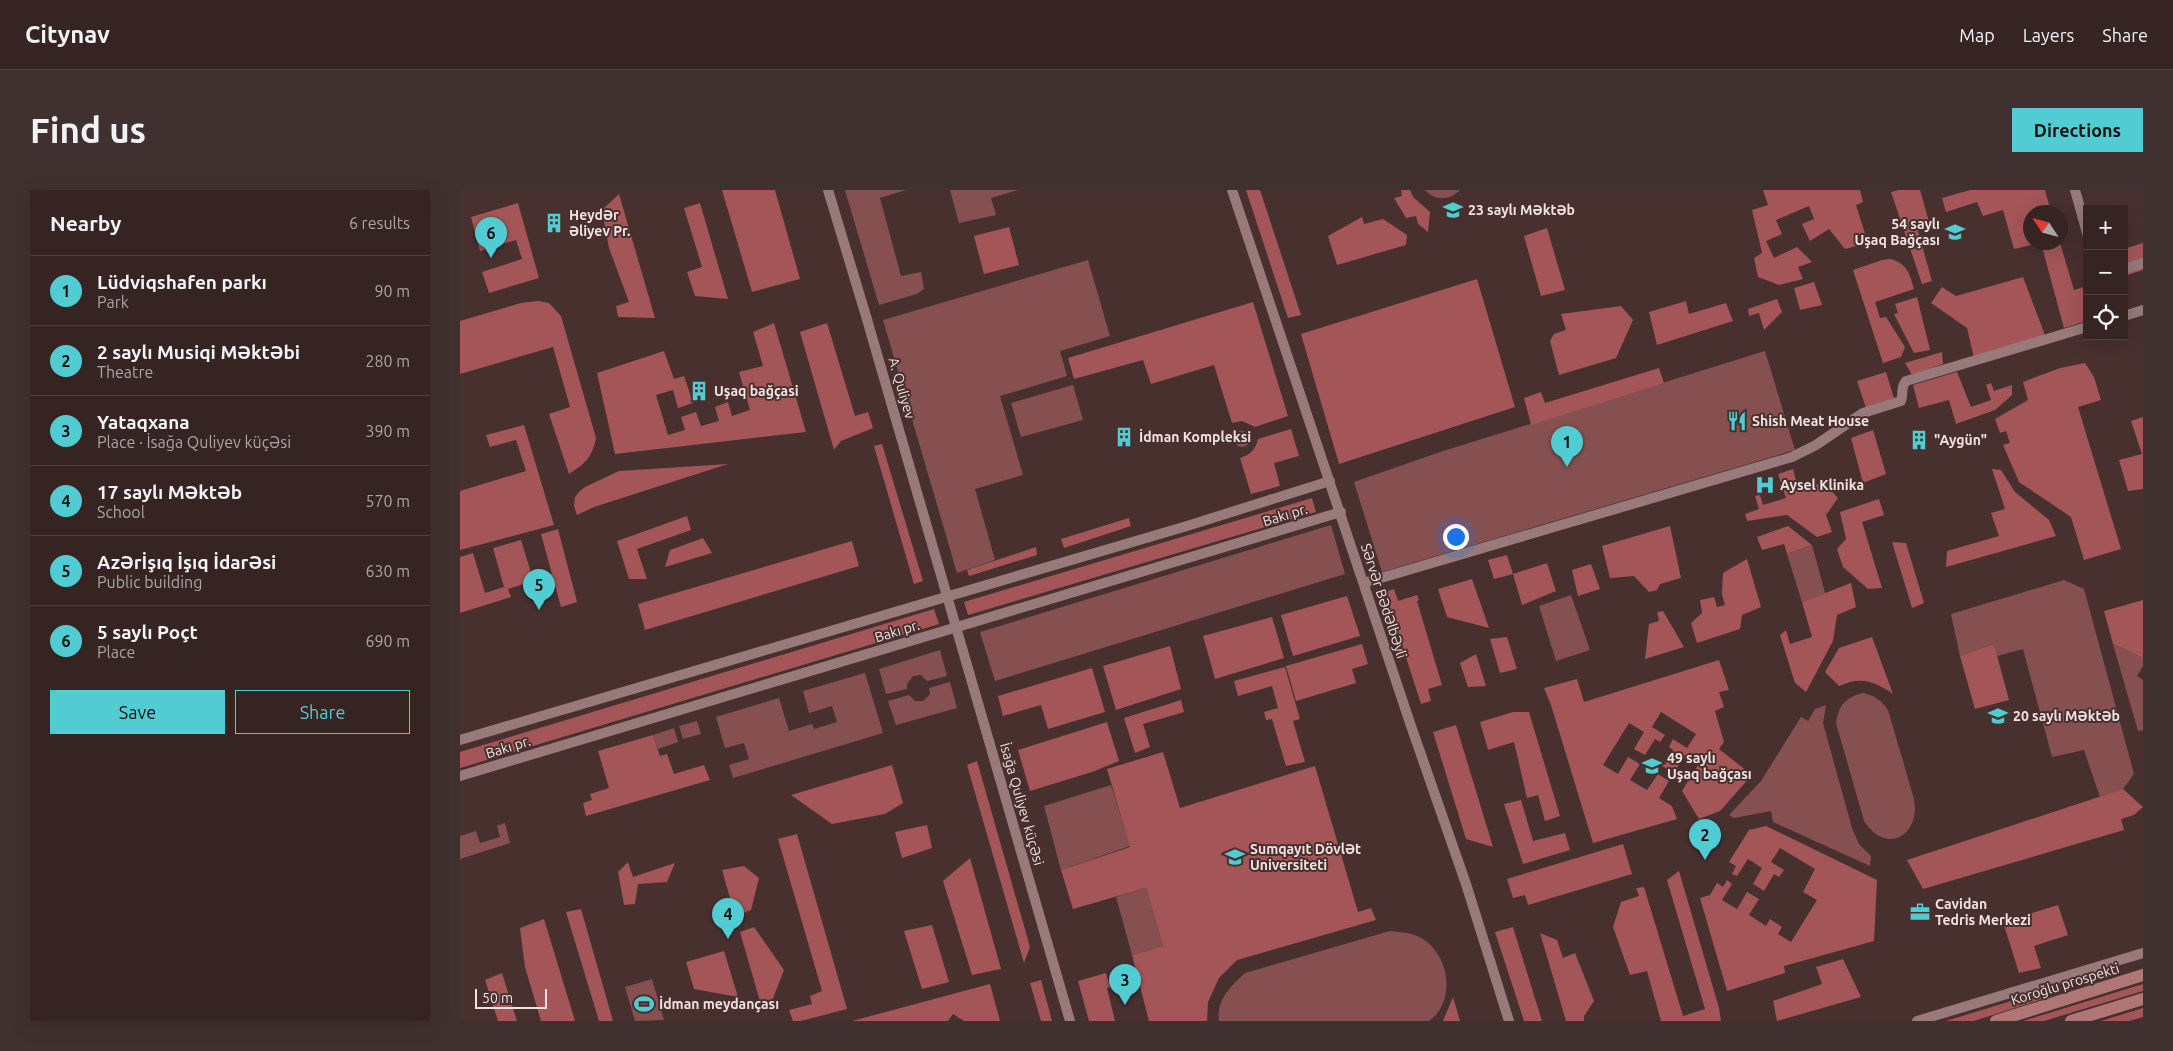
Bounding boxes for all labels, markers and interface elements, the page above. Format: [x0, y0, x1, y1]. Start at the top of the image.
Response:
text: Citynav [25, 21, 110, 48]
text: Map [1959, 25, 1995, 45]
text: Layers [2023, 25, 2074, 45]
text: Share [2102, 25, 2148, 45]
button: Directions [2012, 108, 2143, 152]
text: Find us [30, 110, 146, 150]
school or university icon: 23 saylı Məktəb [1442, 199, 1464, 221]
place label: 23 saylı Məktəb [1468, 202, 1575, 218]
north arrow [2023, 205, 2068, 250]
map controls [2083, 205, 2128, 340]
button: + [2083, 205, 2128, 250]
place label: Heydər Əliyev Pr. [569, 207, 631, 239]
text: Nearby [50, 211, 121, 235]
building icon: Heydər Əliyev Pr. [543, 212, 565, 234]
text: 6 results [349, 214, 410, 232]
place label: 54 saylı Uşaq Bağçası [1854, 216, 1940, 249]
pin: 6 [475, 217, 507, 258]
school or university icon: 54 saylı Uşaq Bağçası [1944, 221, 1966, 243]
button: − [2083, 250, 2128, 295]
text: Lüdviqshafen parkı [97, 271, 267, 293]
text: 1 [61, 282, 71, 300]
text: 90 m [374, 282, 410, 300]
text: Park [97, 293, 129, 311]
button: locate [2083, 295, 2128, 340]
text: 2 saylı Musiqi Məktəbi [97, 341, 300, 363]
text: 2 [61, 352, 71, 370]
text: 280 m [365, 352, 410, 370]
street label: A. Quliyev [886, 355, 918, 421]
text: Theatre [97, 363, 153, 381]
building icon: Uşaq bağçasi [688, 380, 710, 402]
place label: Uşaq bağçasi [714, 383, 799, 400]
restaurant icon: Shish Meat House [1726, 410, 1748, 432]
text: Yataqxana [97, 411, 190, 433]
place label: Shish Meat House [1752, 413, 1869, 429]
text: 3 [61, 422, 71, 440]
text: 390 m [365, 422, 410, 440]
building icon: İdman Kompleksi [1113, 426, 1135, 448]
pin: 1 [1551, 426, 1583, 467]
place label: İdman Kompleksi [1139, 428, 1251, 445]
building icon: "Aygün" [1908, 429, 1930, 451]
place label: "Aygün" [1934, 432, 1987, 448]
text: Place · İsağa Quliyev küçəsi [97, 433, 291, 451]
hospital icon: Aysel Klinika [1754, 474, 1776, 496]
place label: Aysel Klinika [1780, 477, 1864, 493]
text: 17 saylı Məktəb [97, 481, 242, 503]
text: 4 [61, 492, 71, 510]
text: 570 m [365, 492, 410, 510]
street label: Bakı pr. [1261, 501, 1309, 529]
text: School [97, 503, 145, 521]
your location [1443, 524, 1469, 550]
street label: Sərvər Bədəlbəyli [1358, 542, 1410, 660]
text: Azərİşıq İşıq İdarəsi [97, 551, 276, 573]
text: 5 [61, 562, 71, 580]
text: 630 m [365, 562, 410, 580]
pin: 5 [523, 569, 555, 610]
text: Public building [97, 573, 202, 591]
street label: Bakı pr. [873, 617, 921, 645]
text: 5 saylı Poçt [97, 621, 198, 643]
text: 6 [61, 632, 71, 650]
text: 690 m [365, 632, 410, 650]
text: Place [97, 643, 135, 661]
button: Save [50, 690, 225, 734]
button: Share [235, 690, 410, 734]
school or university icon: 20 saylı Məktəb [1987, 705, 2009, 727]
place label: 20 saylı Məktəb [2013, 708, 2120, 724]
street label: Bakı pr. [484, 733, 532, 761]
street label: İsağa Quliyev küçəsi [997, 741, 1047, 867]
place label: 49 saylı Uşaq bağçası [1667, 750, 1752, 783]
school or university icon: 49 saylı Uşaq bağçası [1641, 755, 1663, 777]
pin: 2 [1689, 819, 1721, 860]
place label: Sumqayıt Dövlət Universiteti [1250, 841, 1361, 873]
school or university icon: Sumqayıt Dövlət Universiteti [1224, 846, 1246, 868]
place label: Cavidan Tedris Merkezi [1935, 896, 2031, 928]
pin: 4 [712, 898, 744, 939]
office icon: Cavidan Tedris Merkezi [1909, 901, 1931, 923]
street label: Koroğlu prospekti [2009, 960, 2121, 1008]
pin: 3 [1109, 964, 1141, 1005]
scale bar [475, 986, 548, 1009]
text: 50 m [482, 990, 513, 1006]
sports icon: İdman meydançası [633, 993, 655, 1015]
place label: İdman meydançası [659, 995, 779, 1013]

